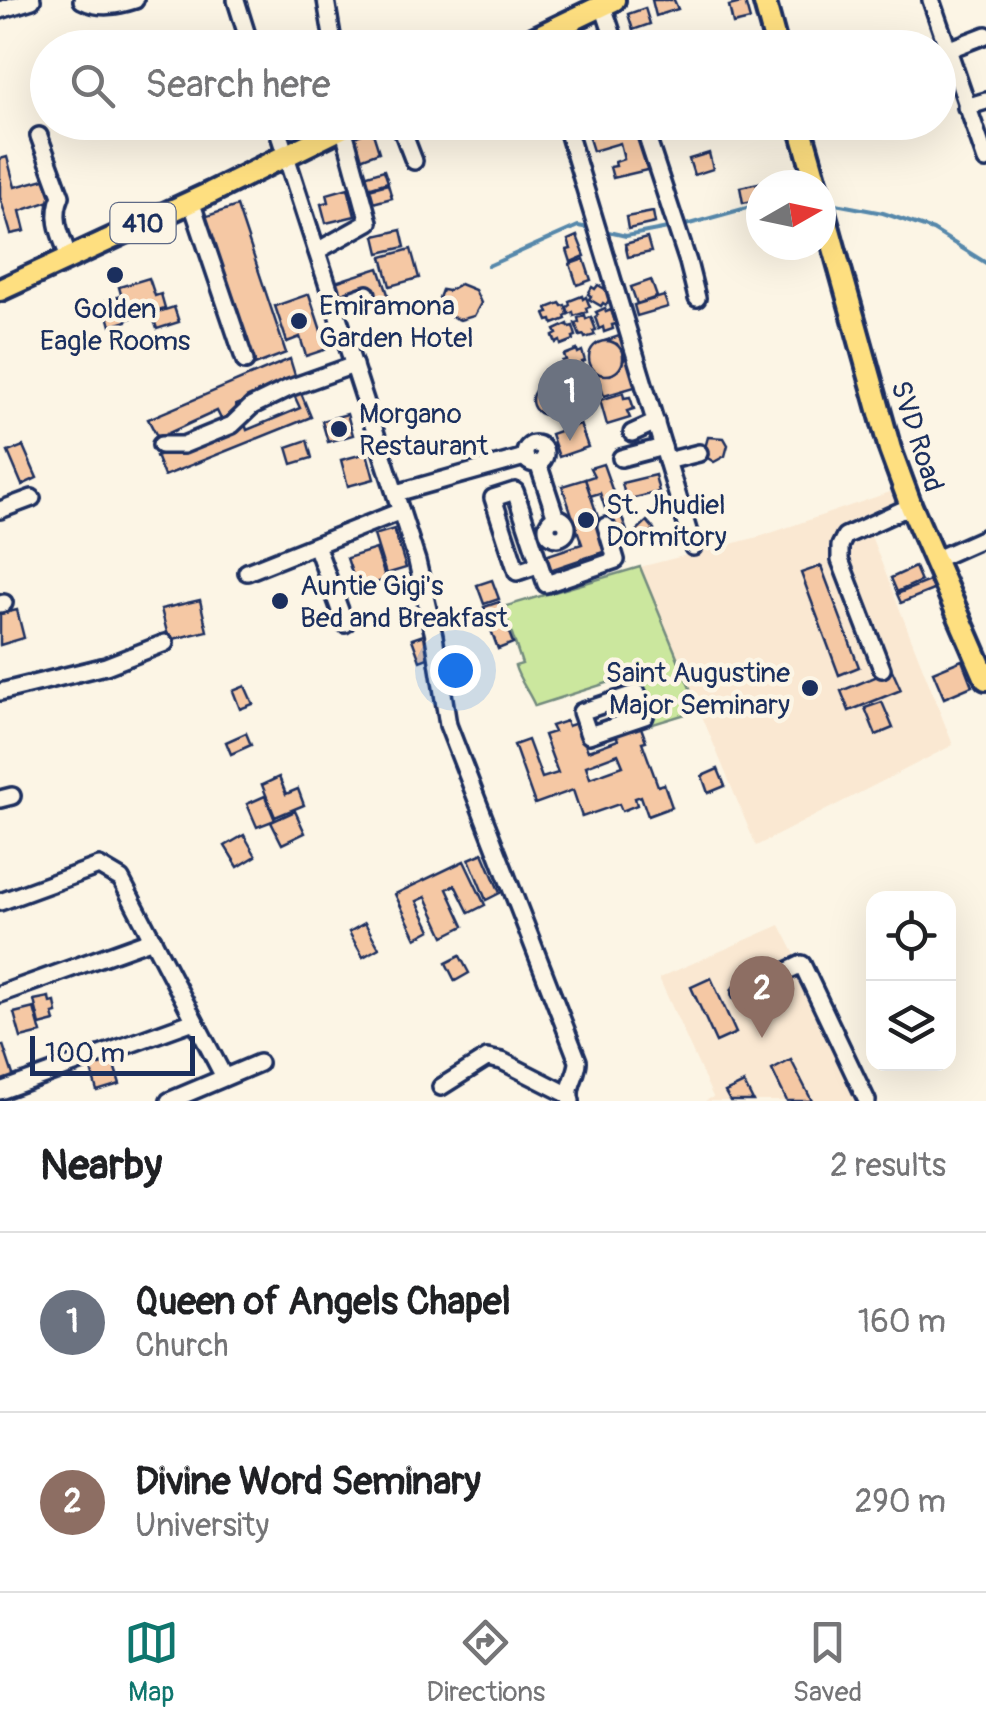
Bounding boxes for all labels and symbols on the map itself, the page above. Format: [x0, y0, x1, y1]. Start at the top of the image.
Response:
north arrow [746, 170, 836, 260]
road number: 410 [110, 203, 176, 243]
marker: Golden Eagle Rooms [104, 264, 126, 286]
place label: Emiramona Garden Hotel [319, 289, 474, 356]
place label: Golden Eagle Rooms [40, 292, 191, 359]
marker: Emiramona Garden Hotel [288, 310, 310, 332]
pin: 1 [538, 358, 602, 441]
street label: SVD Road [882, 377, 951, 496]
place label: Morgano Restaurant [359, 397, 489, 464]
marker: Morgano Restaurant [328, 418, 350, 440]
place label: St. Jhudiel Dormitory [606, 488, 727, 555]
marker: St. Jhudiel Dormitory [575, 509, 597, 531]
place label: Auntie Gigi's Bed and Breakfast [300, 569, 509, 636]
marker: Auntie Gigi's Bed and Breakfast [269, 590, 291, 612]
your location [430, 645, 481, 696]
place label: Saint Augustine Major Seminary [606, 656, 790, 723]
marker: Saint Augustine Major Seminary [799, 677, 821, 699]
pin: 2 [730, 956, 794, 1038]
scale bar [30, 1031, 195, 1076]

